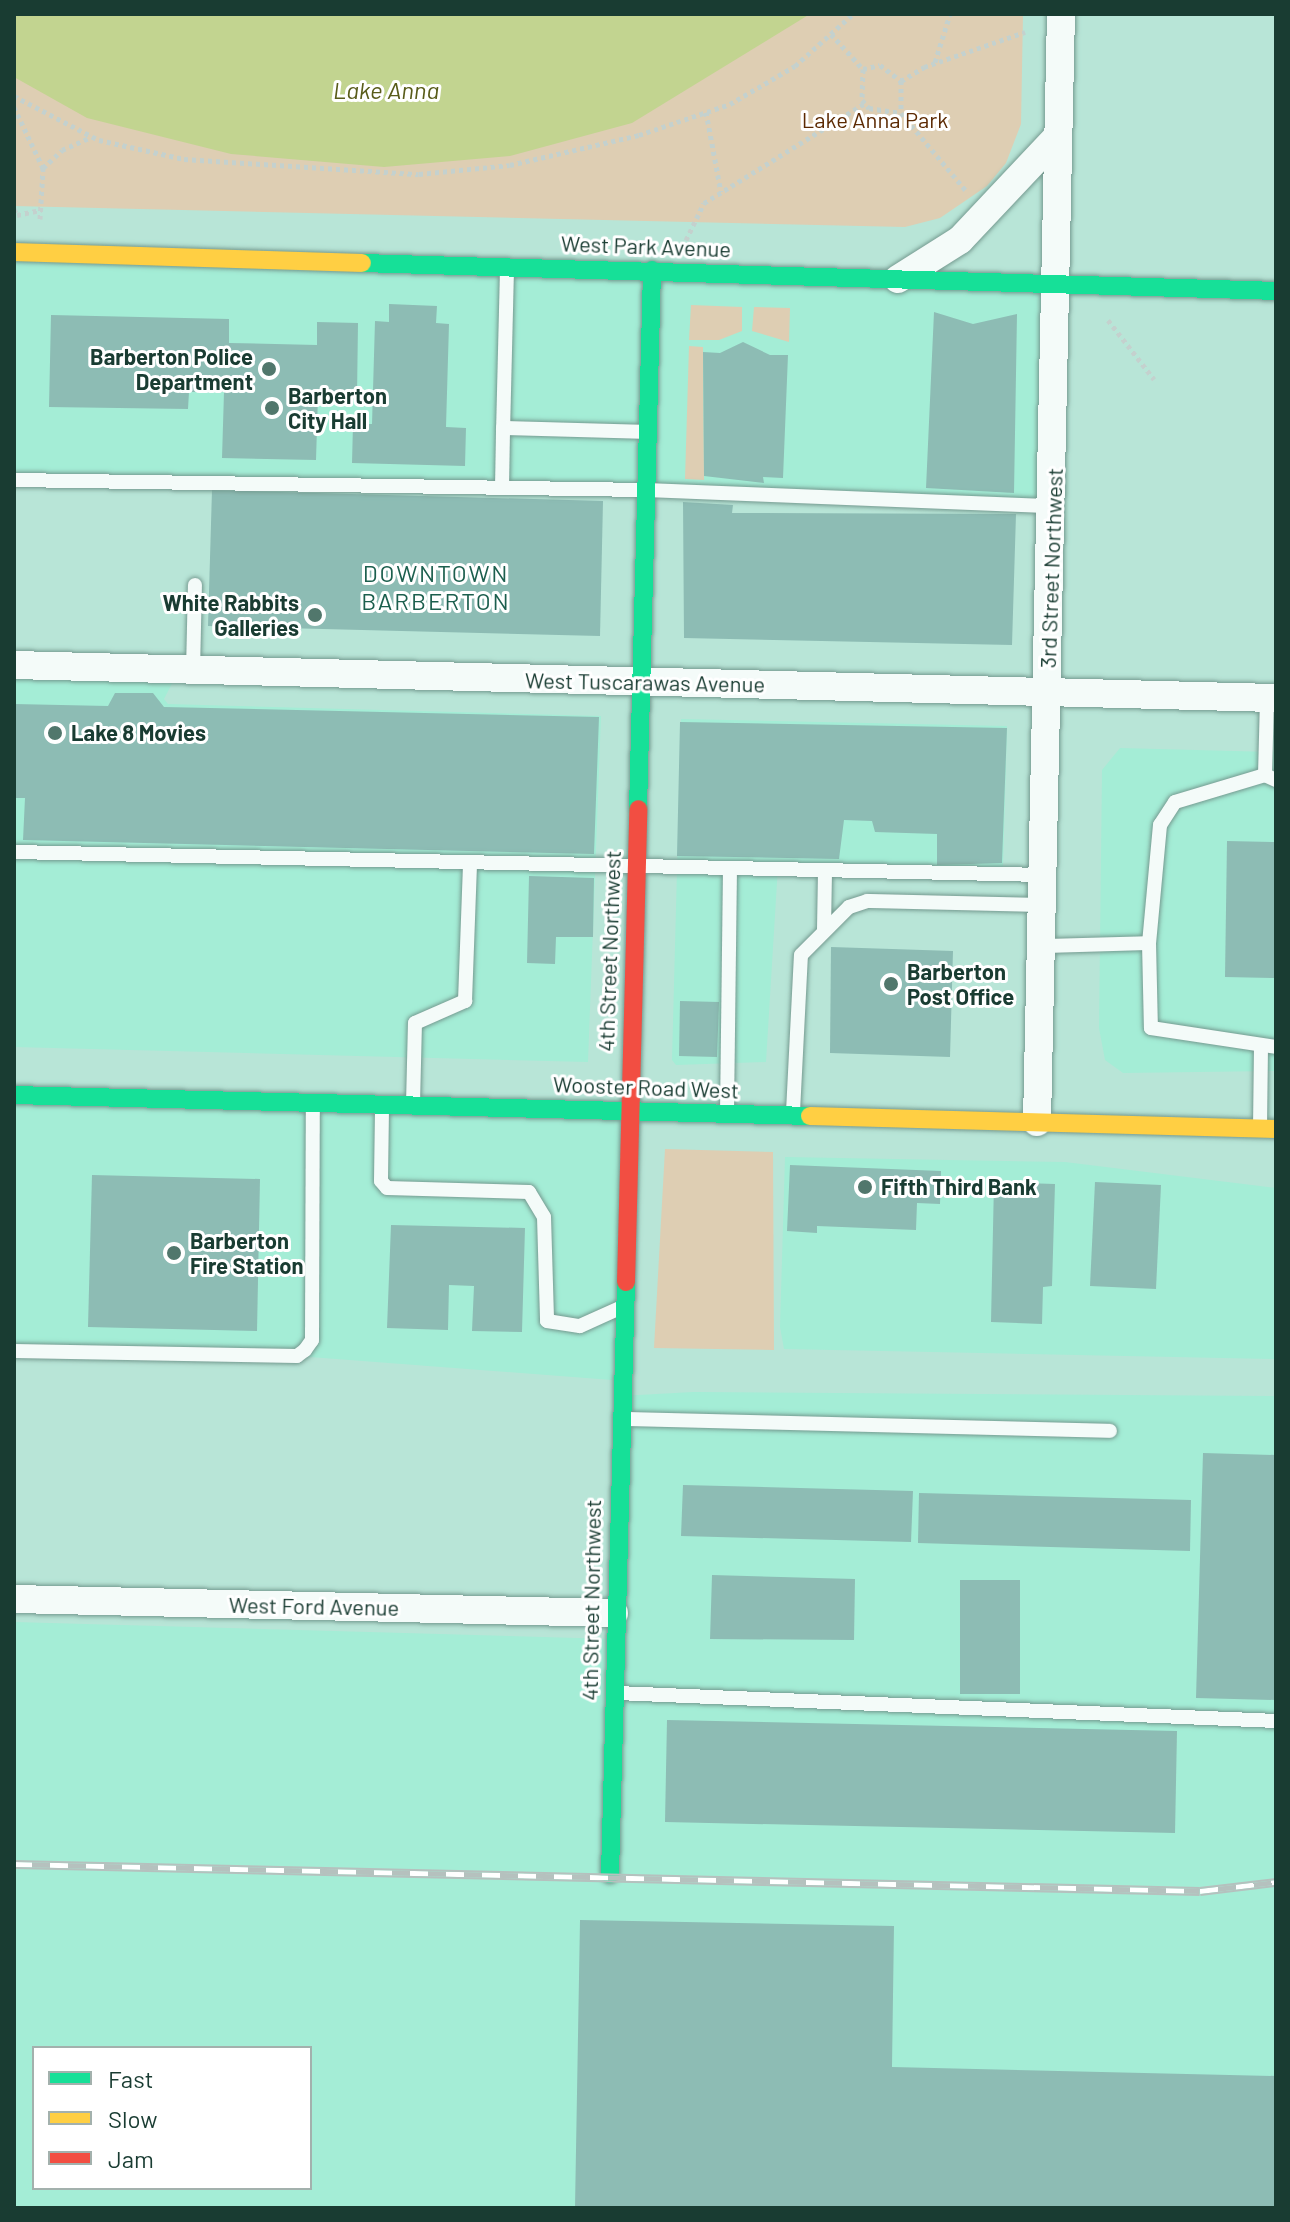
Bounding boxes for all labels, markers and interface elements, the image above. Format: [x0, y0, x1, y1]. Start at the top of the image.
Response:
water label: Lake Anna [333, 76, 439, 104]
park label: Lake Anna Park [802, 107, 948, 133]
street label: West Park Avenue [560, 230, 732, 262]
place label: Barberton Police Department [90, 343, 253, 394]
marker: Barberton Police Department [260, 360, 278, 378]
place label: Barberton City Hall [288, 382, 387, 434]
marker: Barberton City Hall [263, 399, 281, 417]
street label: 3rd Street Northwest [1034, 467, 1068, 669]
district label: DOWNTOWN BARBERTON [361, 559, 511, 615]
place label: White Rabbits Galleries [162, 589, 299, 640]
marker: White Rabbits Galleries [306, 606, 324, 624]
street label: West Tuscarawas Avenue [525, 667, 765, 697]
place label: Lake 8 Movies [71, 720, 206, 746]
marker: Lake 8 Movies [46, 724, 64, 742]
street label: 4th Street Northwest [592, 850, 626, 1052]
place label: Barberton Post Office [907, 958, 1014, 1010]
marker: Barberton Post Office [882, 975, 900, 993]
street label: Wooster Road West [553, 1071, 739, 1103]
place label: Fifth Third Bank [881, 1174, 1037, 1200]
marker: Fifth Third Bank [856, 1178, 874, 1196]
place label: Barberton Fire Station [190, 1227, 304, 1278]
marker: Barberton Fire Station [165, 1244, 183, 1262]
street label: 4th Street Northwest [576, 1499, 606, 1701]
street label: West Ford Avenue [228, 1591, 400, 1621]
legend [32, 2046, 312, 2190]
text: Fast [108, 2064, 153, 2093]
text: Slow [108, 2104, 157, 2133]
text: Jam [108, 2144, 154, 2173]

